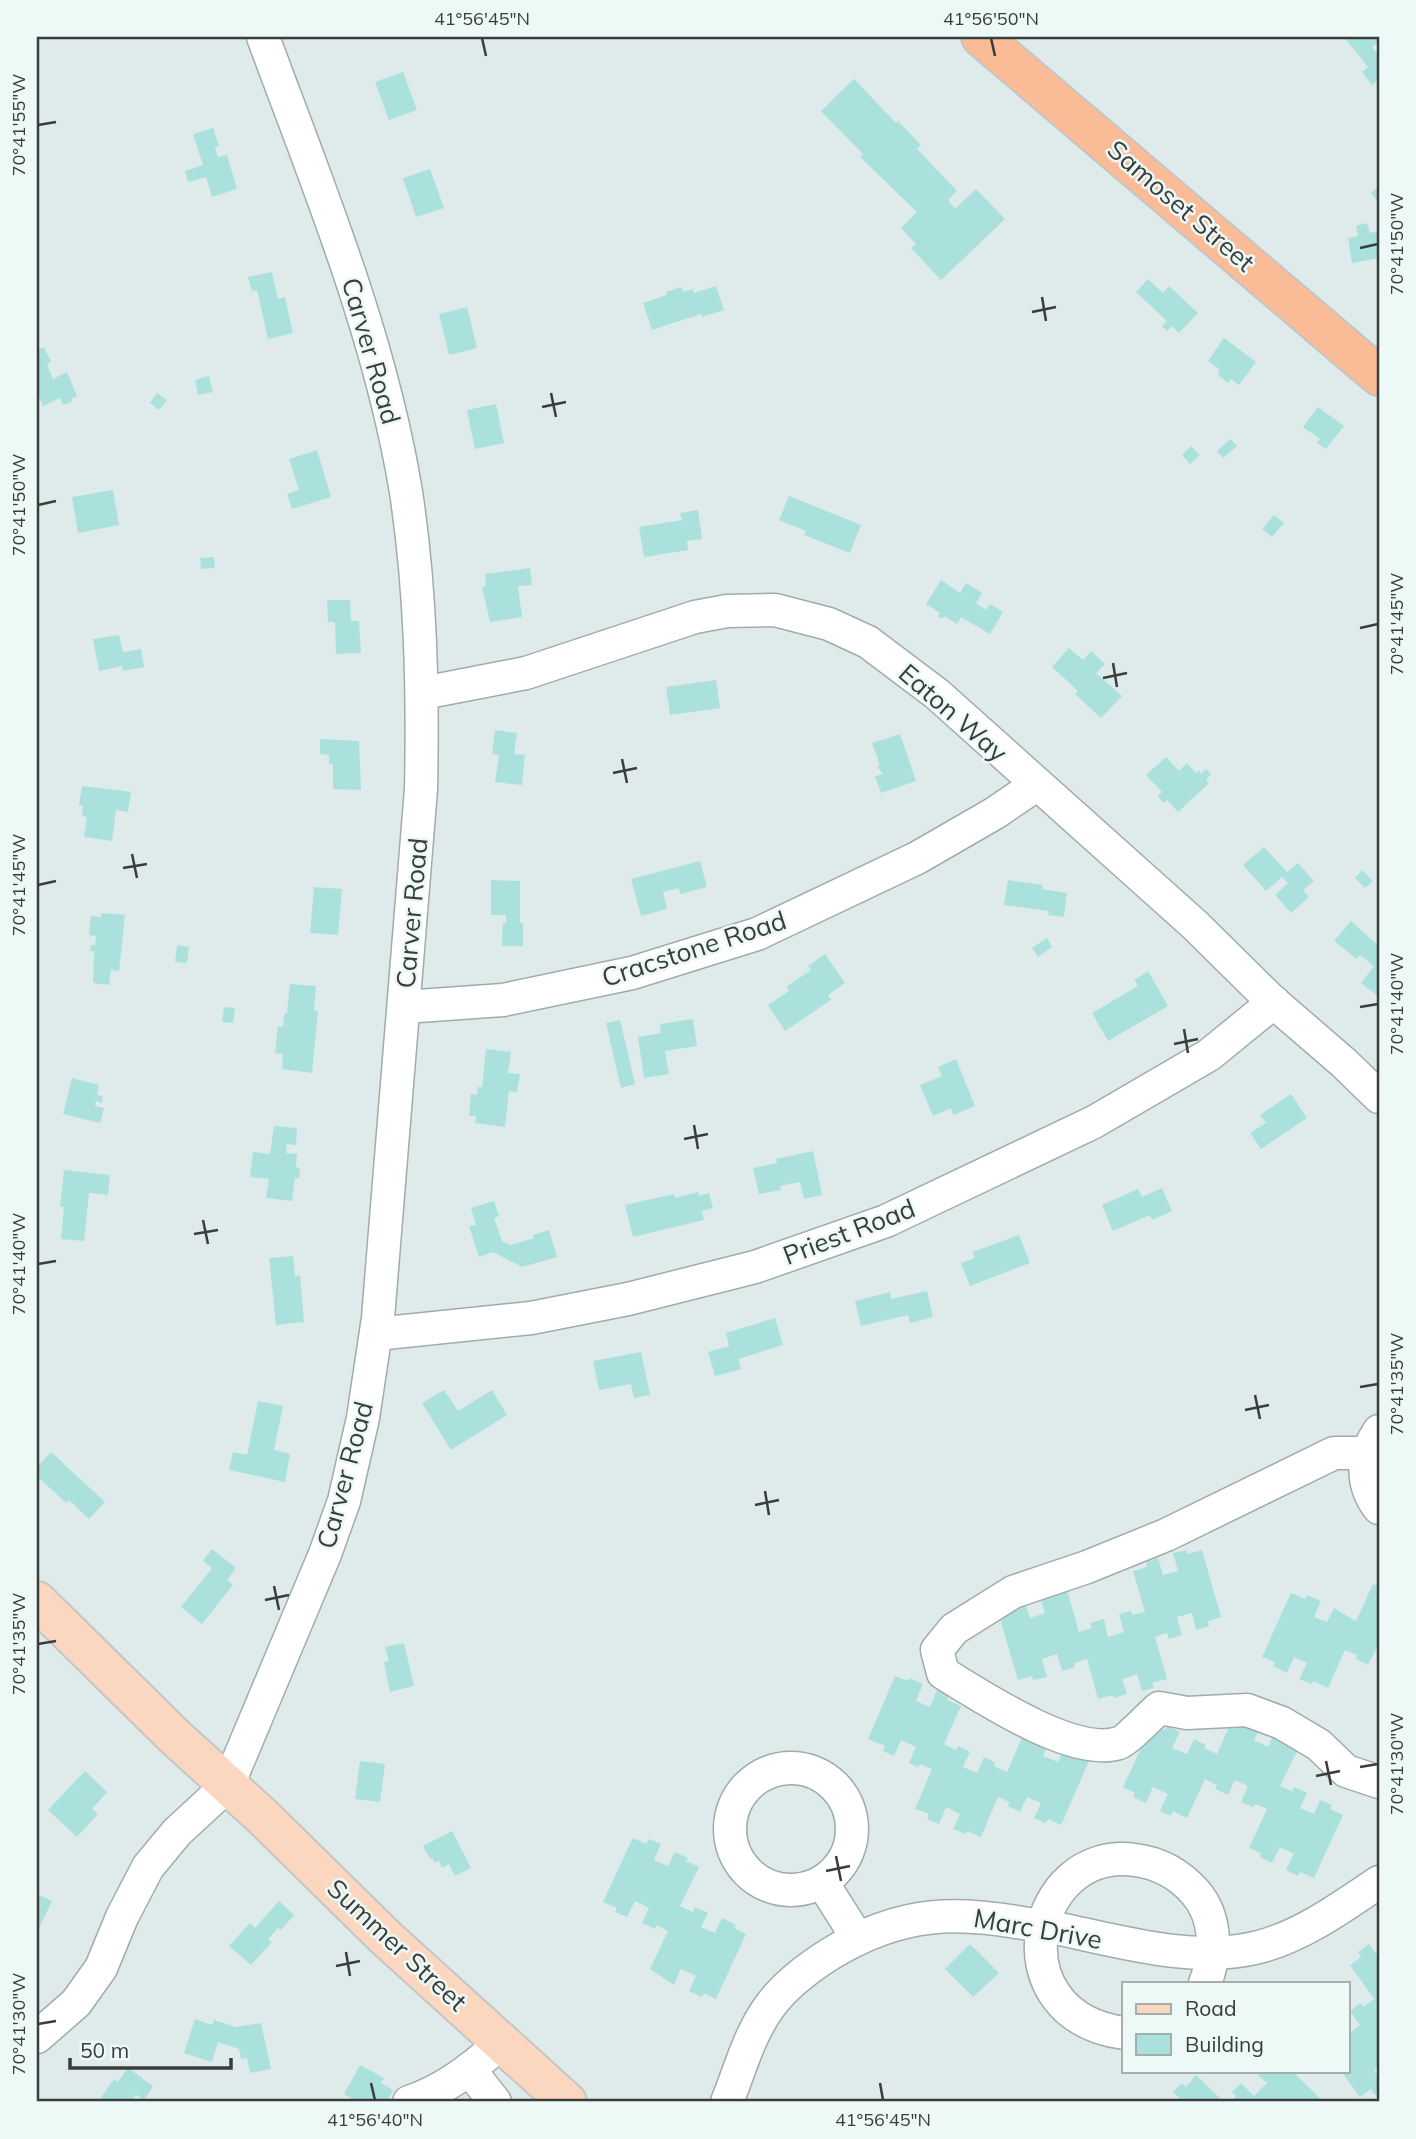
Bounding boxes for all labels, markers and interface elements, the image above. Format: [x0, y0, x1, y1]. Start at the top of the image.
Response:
text: 41°56'45"N [434, 7, 530, 30]
text: 41°56'50"N [943, 7, 1039, 30]
text: 70°41'55"W [7, 74, 30, 176]
street label: Samoset Street [1101, 133, 1262, 279]
text: 70°41'50"W [1385, 193, 1408, 295]
street label: Carver Road [335, 274, 408, 428]
text: 70°41'50"W [7, 454, 30, 556]
text: 70°41'45"W [1385, 573, 1408, 675]
street label: Eaton Way [892, 656, 1015, 769]
text: 70°41'45"W [7, 834, 30, 936]
street label: Carver Road [388, 836, 435, 990]
street label: Cracstone Road [597, 903, 790, 994]
text: 70°41'40"W [1385, 953, 1408, 1055]
street label: Priest Road [778, 1191, 920, 1272]
text: 70°41'40"W [7, 1213, 30, 1315]
text: 70°41'35"W [1385, 1333, 1408, 1435]
street label: Carver Road [309, 1398, 380, 1552]
text: 70°41'35"W [7, 1593, 30, 1695]
text: 70°41'30"W [1385, 1713, 1408, 1815]
street label: Summer Street [321, 1871, 474, 2018]
street label: Marc Drive [971, 1901, 1105, 1956]
text: 70°41'30"W [7, 1973, 30, 2075]
legend [1122, 1982, 1350, 2072]
text: Road [1185, 1995, 1236, 2021]
scale bar [70, 2027, 231, 2071]
text: Building [1185, 2031, 1264, 2057]
text: 50 m [80, 2037, 129, 2063]
text: 41°56'40"N [327, 2108, 423, 2131]
text: 41°56'45"N [835, 2108, 931, 2131]

